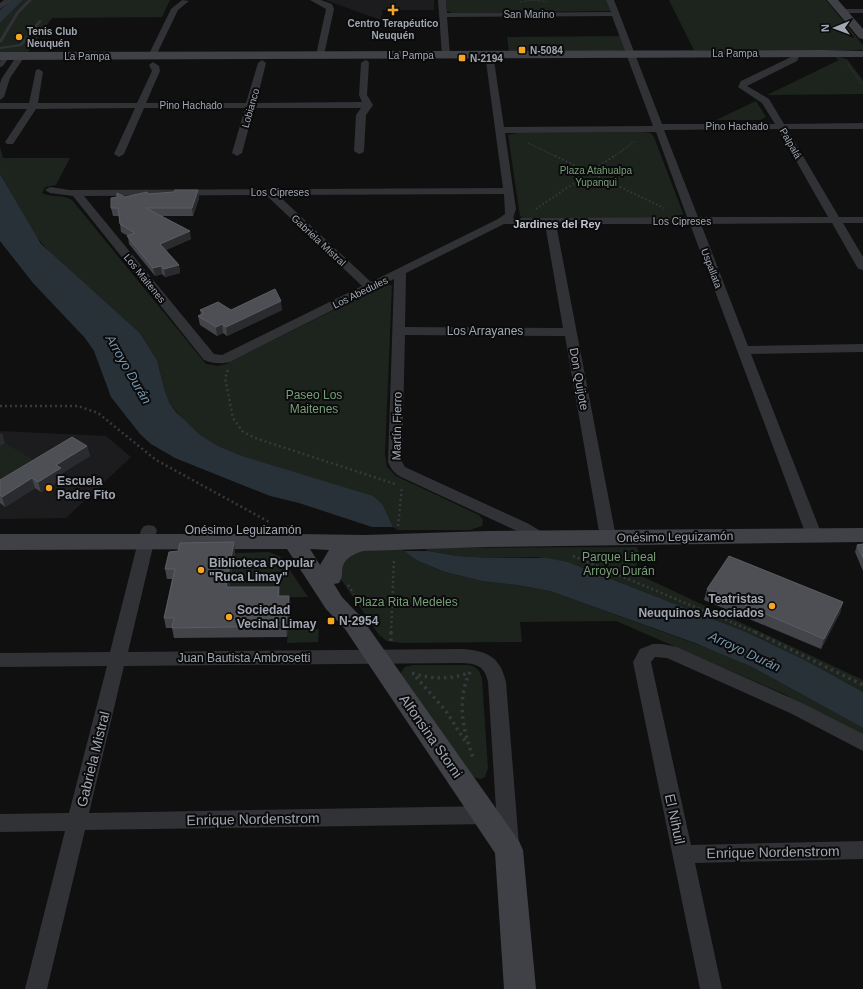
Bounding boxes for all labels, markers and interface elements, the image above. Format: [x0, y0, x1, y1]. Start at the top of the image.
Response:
marker: Centro Terapéutico Neuquén [387, 4, 399, 16]
north arrow [815, 8, 855, 48]
street label: San Marino [503, 9, 555, 20]
place label: Centro Terapéutico Neuquén [348, 18, 438, 41]
text: N [819, 24, 831, 32]
place label: Tenis Club Neuquén [27, 26, 77, 49]
marker: Tenis Club Neuquén [14, 32, 24, 42]
marker: N-5084 [517, 45, 527, 55]
place label: N-5084 [530, 45, 563, 56]
street label: La Pampa [712, 48, 758, 59]
street label: La Pampa [388, 50, 434, 61]
street label: La Pampa [64, 51, 110, 62]
marker: N-2194 [457, 53, 467, 63]
place label: N-2194 [470, 53, 503, 64]
street label: Lobianco [240, 87, 261, 129]
street label: Pino Hachado [160, 100, 223, 111]
street label: Pino Hachado [706, 121, 769, 132]
street label: Palpalá [777, 126, 804, 161]
park label: Plaza Atahualpa Yupanqui [560, 165, 633, 188]
street label: Los Cipreses [251, 187, 309, 198]
street label: Gabriela Mistral [289, 212, 348, 268]
street label: Los Cipreses [653, 216, 711, 227]
district label: Jardines del Rey [513, 218, 602, 230]
street label: Uspallata [699, 247, 724, 290]
street label: Los Maitenes [122, 252, 168, 305]
street label: Los Abedules [331, 274, 390, 311]
street label: Los Arrayanes [447, 324, 523, 338]
water label: Arroyo Durán [102, 331, 154, 406]
street label: Don Quijote [567, 347, 591, 412]
park label: Paseo Los Maitenes [286, 388, 342, 416]
street label: Martín Fierro [389, 391, 405, 460]
place label: Escuela Padre Fito [57, 474, 116, 502]
marker: Escuela Padre Fito [44, 483, 54, 493]
street label: Onésimo Leguizamón [185, 523, 301, 537]
street label: Onésimo Leguizamón [617, 529, 733, 545]
park label: Parque Lineal Arroyo Durán [582, 550, 656, 578]
place label: Biblioteca Popular "Ruca Limay" [209, 556, 315, 584]
marker: Biblioteca Popular "Ruca Limay" [196, 565, 206, 575]
place label: Teatristas Neuquinos Asociados [638, 592, 764, 620]
park label: Plaza Rita Medeles [354, 595, 458, 609]
marker: Teatristas Neuquinos Asociados [767, 601, 777, 611]
place label: Sociedad Vecinal Limay [237, 603, 317, 631]
marker: Sociedad Vecinal Limay [224, 612, 234, 622]
place label: N-2954 [339, 614, 379, 628]
marker: N-2954 [326, 616, 336, 626]
water label: Arroyo Durán [706, 628, 783, 675]
street label: Juan Bautista Ambrosetti [178, 651, 310, 665]
street label: Alfonsina Storni [396, 691, 466, 781]
street label: Gabriela Mistral [73, 710, 113, 808]
street label: El Nihuil [662, 792, 688, 846]
street label: Enrique Nordenstrom [186, 810, 320, 828]
street label: Enrique Nordenstrom [706, 843, 840, 861]

